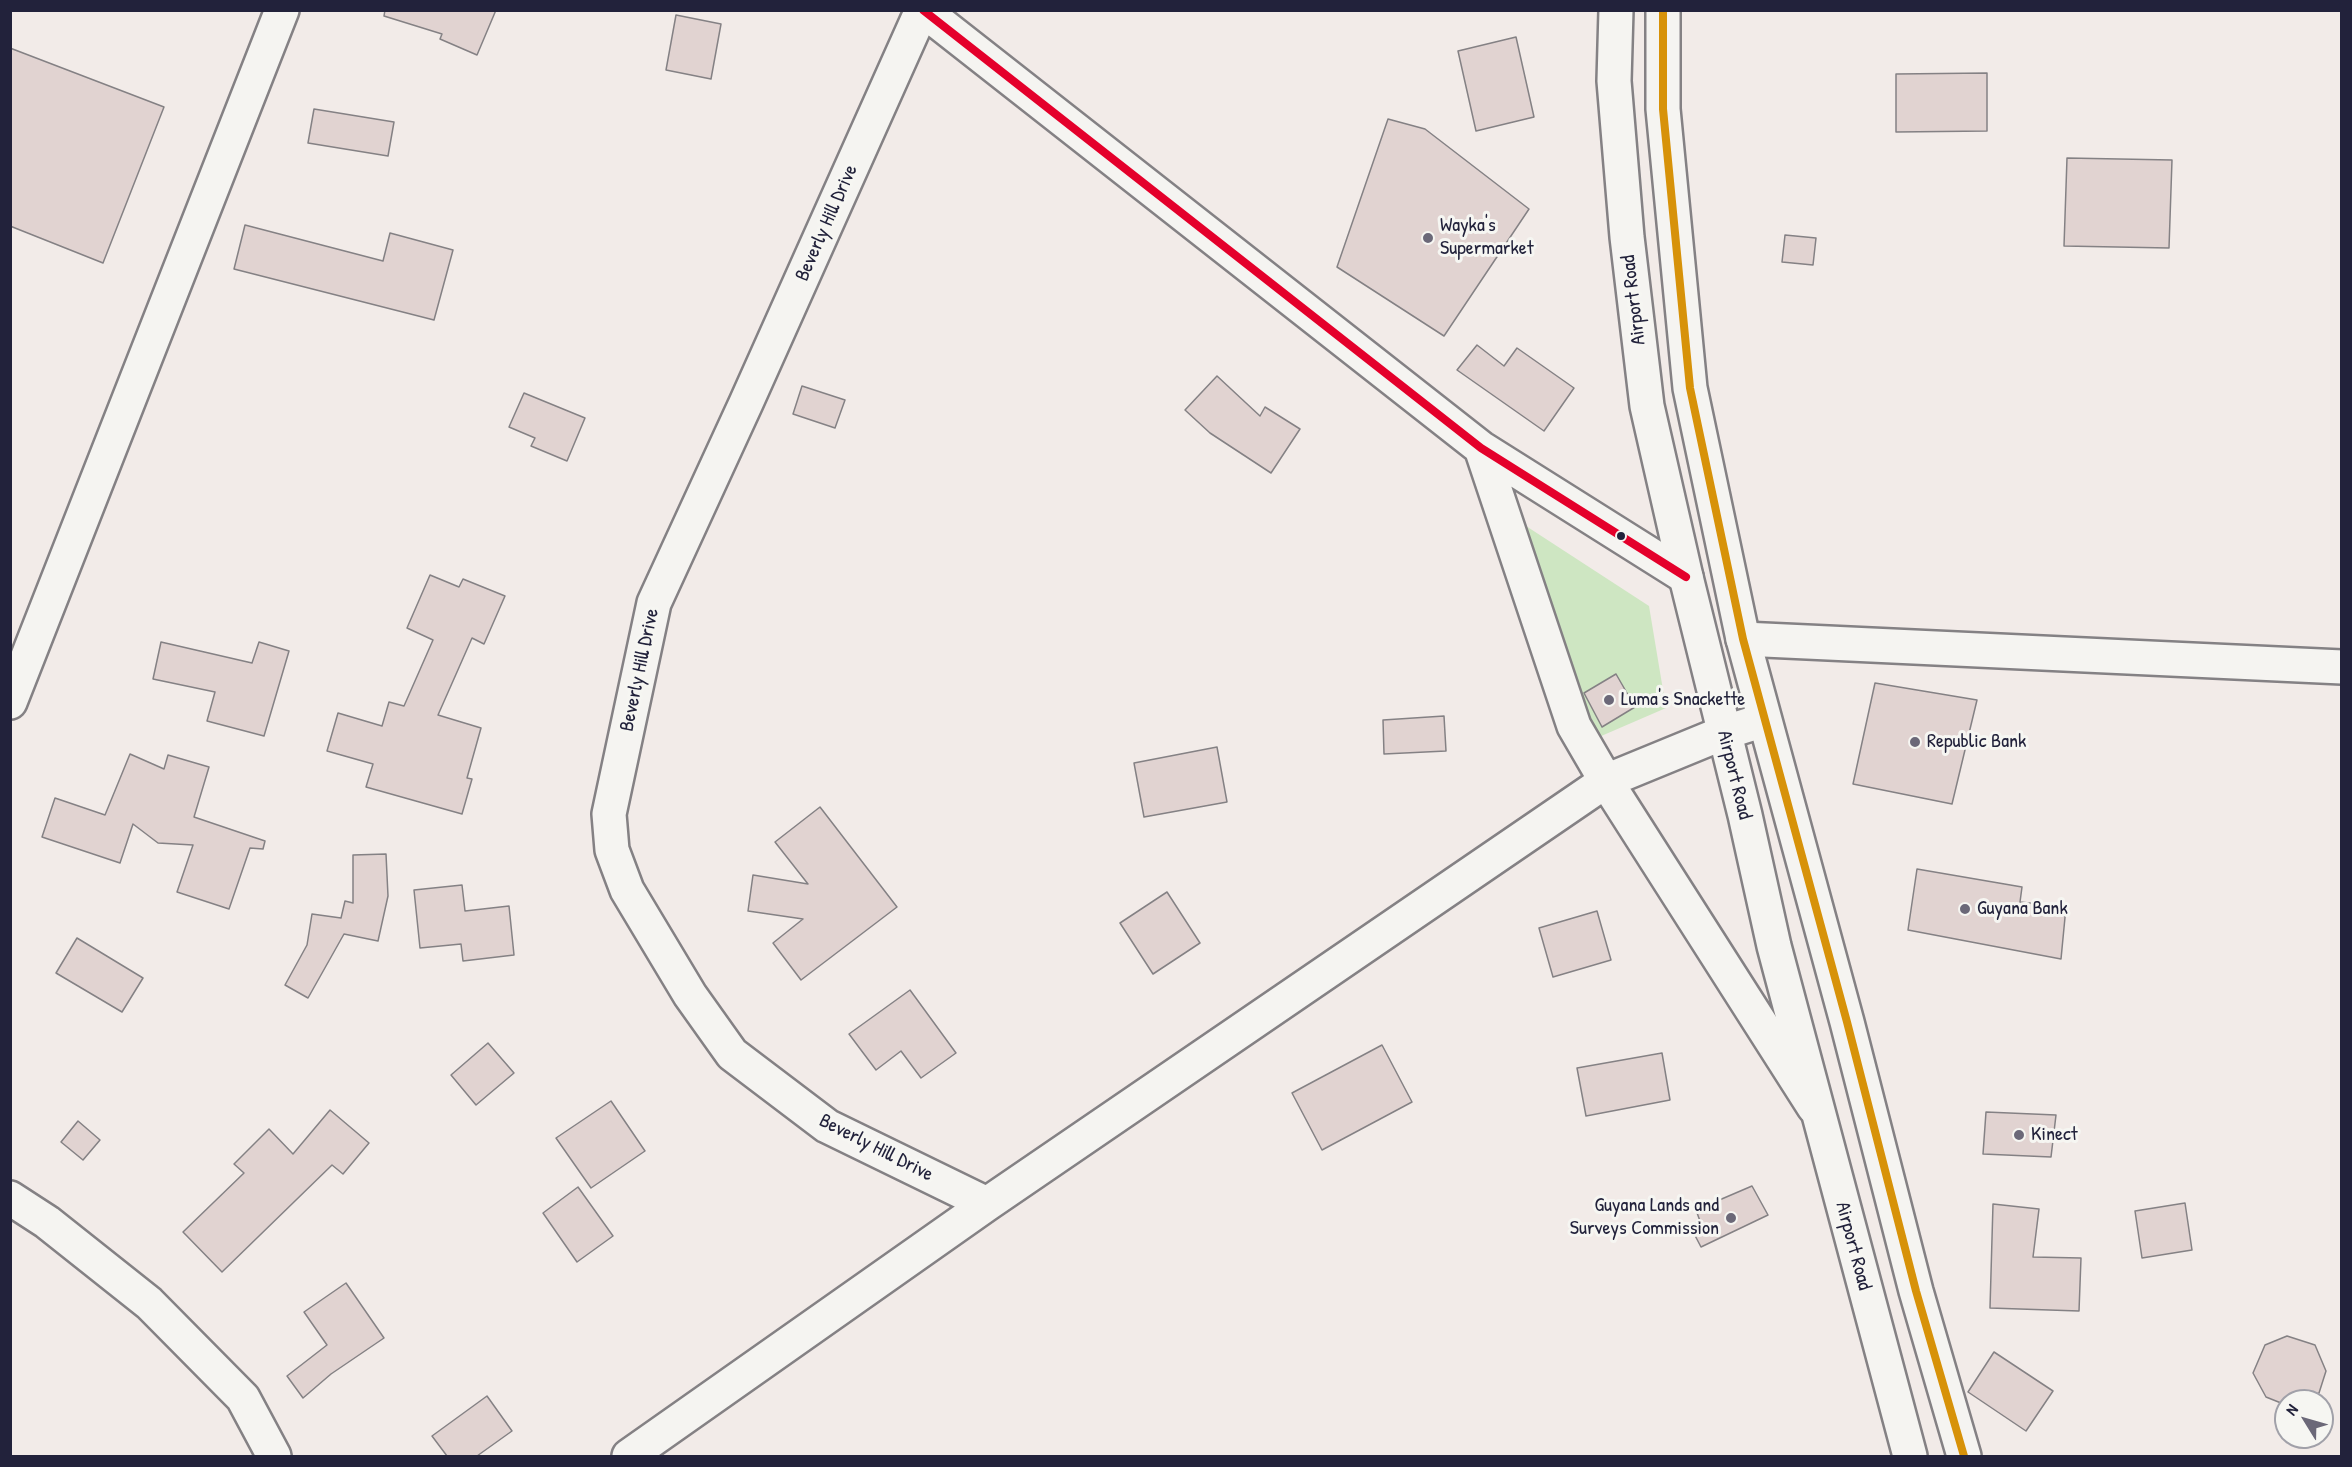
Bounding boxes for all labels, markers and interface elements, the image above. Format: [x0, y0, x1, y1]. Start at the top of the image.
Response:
street label: Beverly Hill Drive [791, 161, 863, 285]
place label: Wayka's Supermarket [1440, 214, 1534, 261]
marker: Wayka's Supermarket [1421, 231, 1435, 245]
street label: Airport Road [1617, 254, 1651, 346]
unlabelled marker [1615, 530, 1627, 542]
street label: Beverly Hill Drive [615, 606, 665, 734]
place label: Luma's Snackette [1621, 688, 1745, 712]
marker: Luma's Snackette [1602, 693, 1616, 707]
street label: Airport Road [1711, 728, 1757, 822]
place label: Republic Bank [1927, 730, 2026, 754]
marker: Republic Bank [1908, 735, 1922, 749]
place label: Guyana Bank [1977, 897, 2068, 921]
marker: Guyana Bank [1958, 902, 1972, 916]
street label: Beverly Hill Drive [815, 1109, 937, 1187]
place label: Kinect [2031, 1123, 2078, 1147]
marker: Kinect [2012, 1128, 2026, 1142]
place label: Guyana Lands and Surveys Commission [1570, 1194, 1719, 1241]
street label: Airport Road [1830, 1199, 1876, 1293]
marker: Guyana Lands and Surveys Commission [1724, 1211, 1738, 1225]
north arrow [2274, 1389, 2334, 1449]
text: N [2280, 1399, 2303, 1419]

